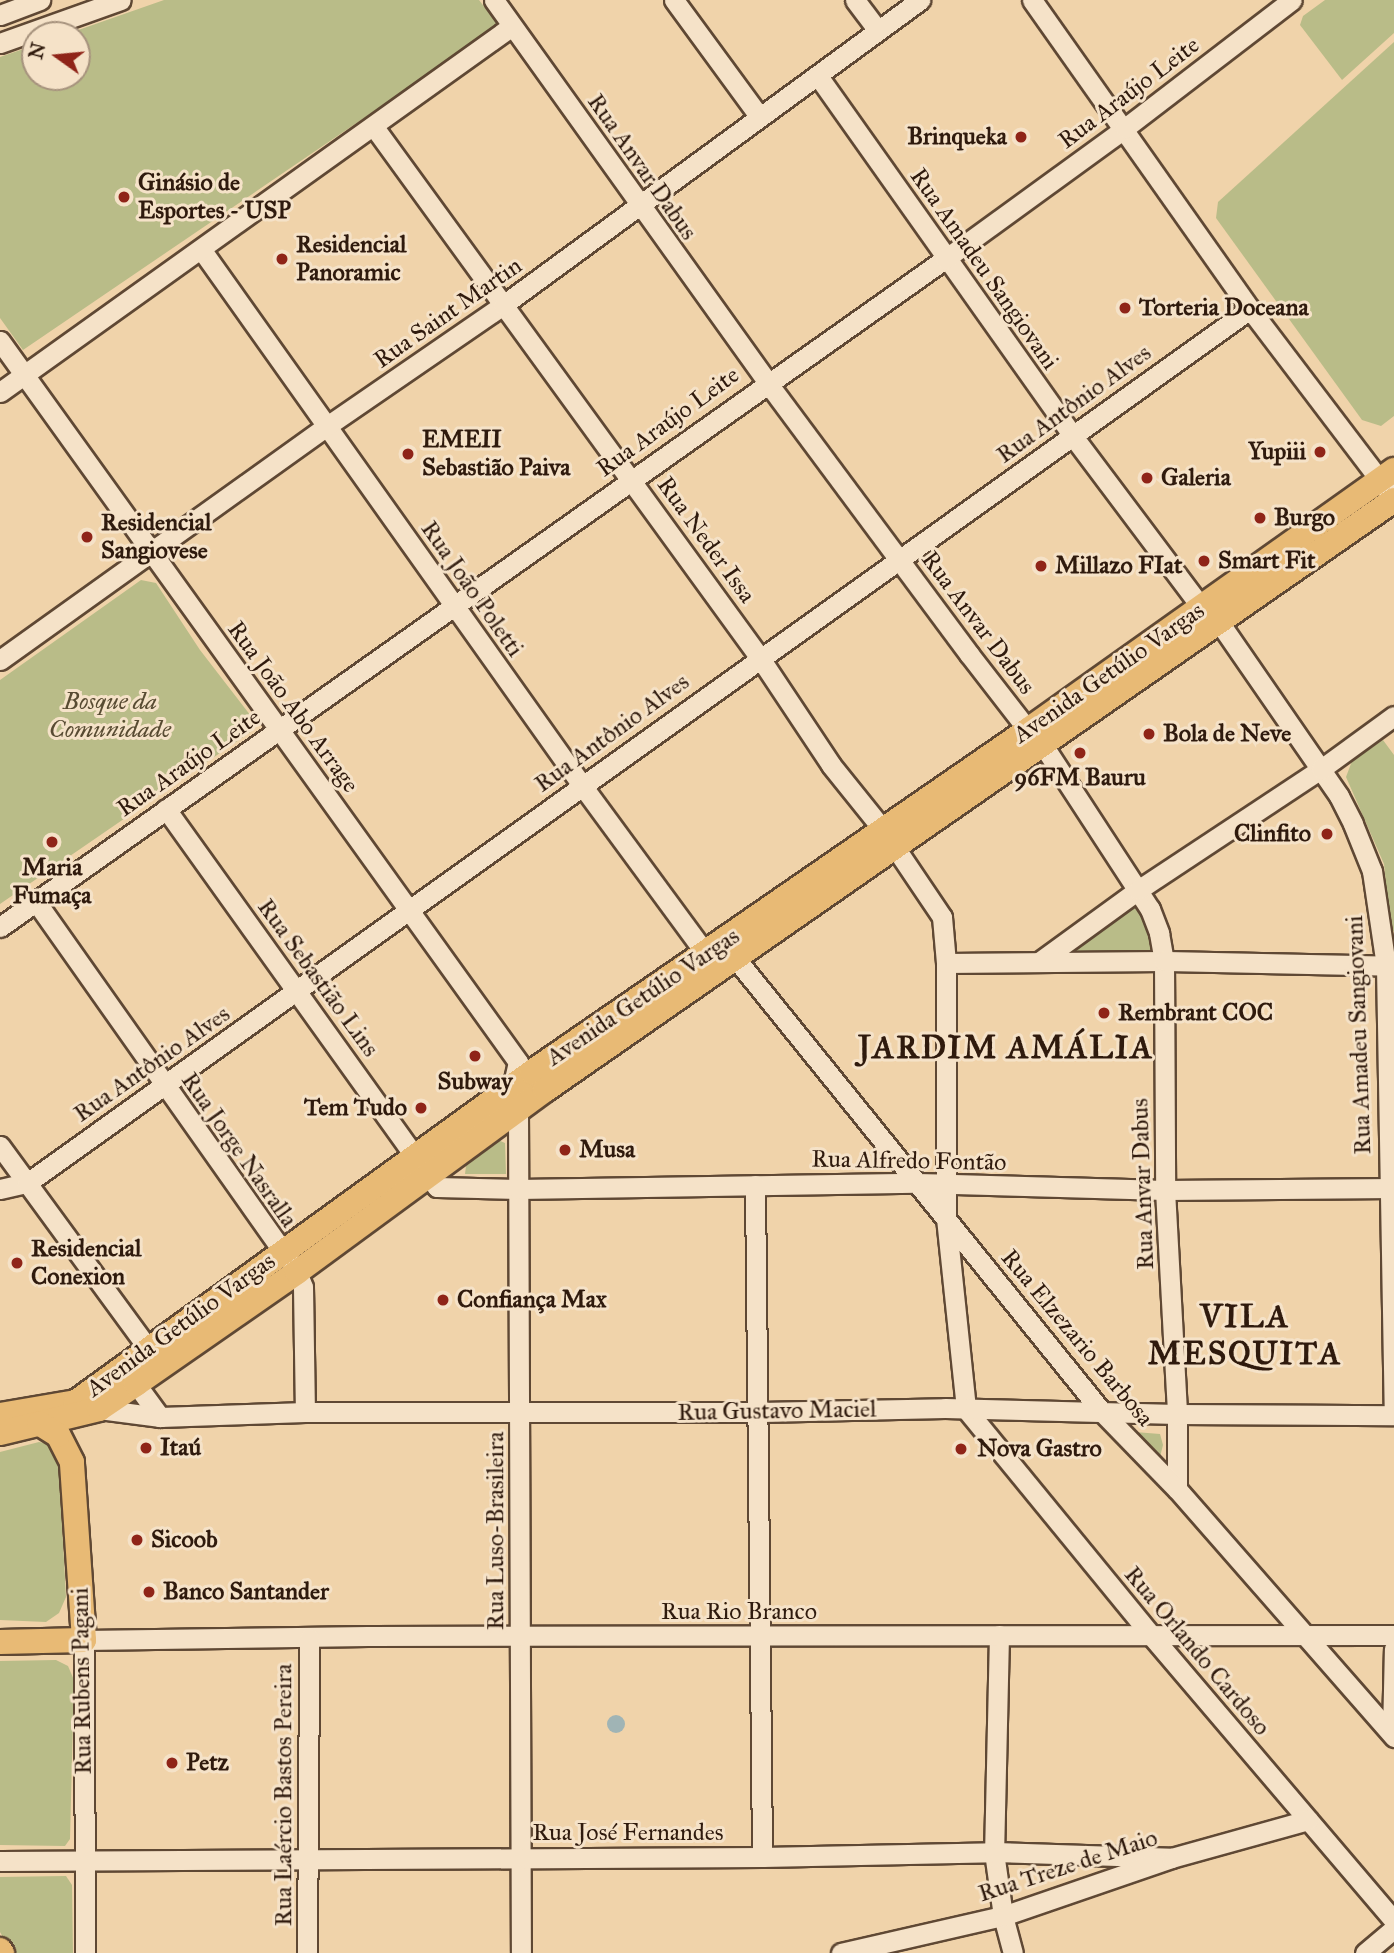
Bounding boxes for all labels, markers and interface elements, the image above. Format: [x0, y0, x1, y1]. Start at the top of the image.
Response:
north arrow [21, 21, 91, 91]
street label: Rua Araújo Leite [1053, 31, 1205, 155]
text: N [24, 40, 50, 62]
street label: Rua Anvar Dabus [581, 89, 703, 245]
place label: Brinqueka [907, 123, 1007, 151]
marker: Brinqueka [1013, 129, 1029, 145]
street label: Rua Amadeu Sangiovani [904, 163, 1064, 375]
place label: Ginásio de Esportes - USP [138, 169, 291, 225]
marker: Ginásio de Esportes - USP [116, 189, 132, 205]
place label: Residencial Panoramic [296, 231, 406, 287]
marker: Residencial Panoramic [274, 251, 290, 267]
street label: Rua Saint Martin [369, 251, 527, 375]
place label: Torteria Doceana [1139, 294, 1309, 322]
marker: Torteria Doceana [1117, 300, 1133, 316]
street label: Rua Antônio Alves [991, 338, 1157, 470]
street label: Rua Araújo Leite [591, 361, 745, 483]
place label: EMEII Sebastião Paiva [422, 426, 570, 482]
place label: Yupiii [1248, 438, 1306, 466]
marker: Yupiii [1312, 444, 1328, 460]
marker: EMEII Sebastião Paiva [400, 446, 416, 462]
place label: Galeria [1161, 464, 1231, 492]
marker: Galeria [1139, 470, 1155, 486]
street label: Rua Neder Issa [651, 471, 761, 609]
place label: Burgo [1274, 504, 1335, 532]
place label: Residencial Sangiovese [101, 509, 211, 565]
marker: Burgo [1252, 510, 1268, 526]
street label: Rua João Poletti [415, 516, 529, 662]
marker: Residencial Sangiovese [79, 529, 95, 545]
street label: Rua Anvar Dabus [915, 546, 1041, 700]
place label: Smart Fit [1218, 547, 1315, 575]
place label: Millazo FIat [1055, 552, 1182, 580]
marker: Smart Fit [1196, 553, 1212, 569]
marker: Millazo FIat [1033, 558, 1049, 574]
street label: Avenida Getúlio Vargas [1008, 596, 1210, 750]
street label: Rua João Abo Arrage [221, 616, 365, 798]
street label: Rua Antônio Alves [529, 667, 695, 799]
park label: Bosque da Comunidade [49, 688, 171, 744]
street label: Rua Araújo Leite [112, 703, 266, 823]
place label: Bola de Neve [1163, 720, 1291, 748]
marker: Bola de Neve [1141, 726, 1157, 742]
marker: 96FM Bauru [1072, 745, 1088, 761]
place label: 96FM Bauru [1014, 764, 1146, 792]
place label: Clinfito [1234, 820, 1311, 848]
marker: Clinfito [1317, 824, 1337, 844]
marker: Maria Fumaça [44, 834, 60, 850]
place label: Maria Fumaça [13, 854, 91, 910]
street label: Rua Sebastião Lins [251, 894, 385, 1062]
street label: Rua Amadeu Sangiovani [1340, 915, 1378, 1155]
street label: Avenida Getúlio Vargas [541, 922, 745, 1072]
street label: Rua Antônio Alves [68, 999, 236, 1129]
place label: Rembrant COC [1118, 999, 1273, 1027]
marker: Rembrant COC [1096, 1005, 1112, 1021]
district label: JARDIM AMÁLIA [860, 1029, 1152, 1067]
marker: Subway [467, 1048, 483, 1064]
street label: Rua Jorge Nasralla [175, 1067, 303, 1233]
place label: Subway [438, 1068, 512, 1096]
place label: Tem Tudo [304, 1094, 407, 1122]
street label: Rua Anvar Dabus [1126, 1098, 1160, 1270]
marker: Tem Tudo [413, 1100, 429, 1116]
place label: Musa [579, 1136, 635, 1164]
marker: Musa [557, 1142, 573, 1158]
street label: Rua Alfredo Fontão [811, 1145, 1007, 1177]
place label: Residencial Conexion [31, 1235, 141, 1291]
street label: Rua Elzezario Barbosa [995, 1244, 1159, 1432]
street label: Avenida Getúlio Vargas [81, 1247, 281, 1403]
marker: Residencial Conexion [9, 1255, 25, 1271]
place label: Confiança Max [457, 1286, 607, 1314]
marker: Confiança Max [435, 1292, 451, 1308]
district label: VILA MESQUITA [1149, 1299, 1341, 1374]
street label: Rua Gustavo Maciel [677, 1395, 877, 1427]
street label: Rua Luso-Brasileira [482, 1432, 510, 1630]
place label: Itaú [160, 1434, 201, 1462]
place label: Nova Gastro [977, 1435, 1102, 1463]
marker: Nova Gastro [951, 1439, 971, 1459]
marker: Itaú [138, 1440, 154, 1456]
place label: Sicoob [151, 1526, 218, 1554]
marker: Sicoob [129, 1532, 145, 1548]
street label: Rua Orlando Cardoso [1118, 1561, 1276, 1741]
place label: Banco Santander [163, 1578, 329, 1606]
marker: Banco Santander [141, 1584, 157, 1600]
street label: Rua Rubens Pagani [66, 1587, 98, 1775]
street label: Rua Rio Branco [661, 1598, 817, 1626]
street label: Rua Laércio Bastos Pereira [270, 1664, 298, 1926]
place label: Petz [186, 1749, 229, 1777]
marker: Petz [164, 1755, 180, 1771]
street label: Rua José Fernandes [532, 1819, 724, 1847]
street label: Rua Treze de Maio [975, 1823, 1161, 1909]

